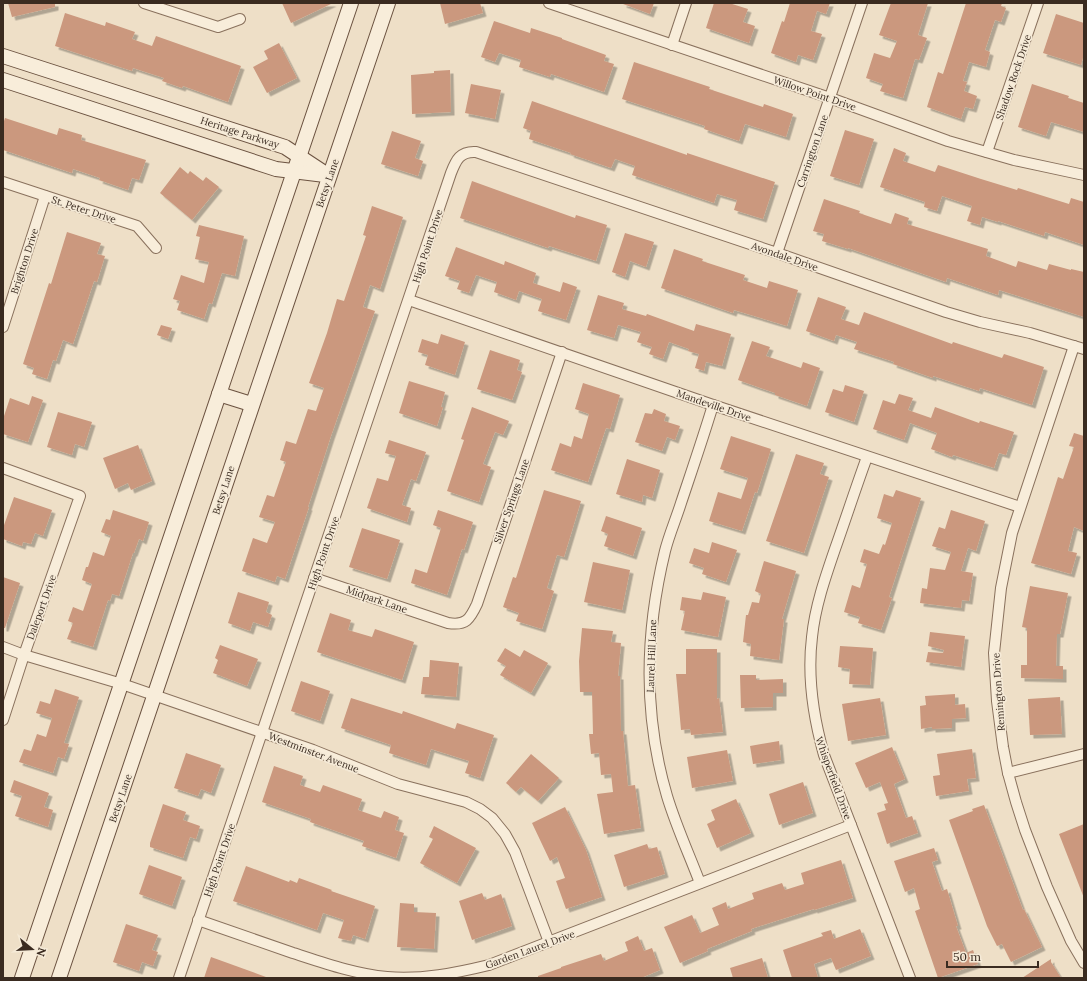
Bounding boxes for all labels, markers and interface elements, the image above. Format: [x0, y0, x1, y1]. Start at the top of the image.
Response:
street label: Shadow Rock Drive [993, 32, 1034, 122]
street label: Willow Point Drive [772, 73, 858, 114]
street label: Carrington Lane [794, 112, 831, 189]
street label: Heritage Parkway [199, 114, 281, 152]
street label: Betsy Lane [313, 157, 342, 209]
street label: St. Peter Drive [50, 193, 118, 226]
street label: High Point Drive [409, 207, 446, 285]
street label: Brighton Drive [8, 226, 41, 296]
street label: Avondale Drive [749, 239, 821, 274]
street label: Mandeville Drive [675, 387, 753, 425]
street label: Silver Springs Lane [491, 457, 532, 545]
street label: Betsy Lane [209, 464, 238, 516]
street label: High Point Drive [305, 514, 342, 592]
street label: Daleport Drive [24, 572, 59, 642]
street label: Midpark Lane [344, 583, 410, 616]
street label: Laurel Hill Lane [644, 619, 659, 693]
street label: Remington Drive [989, 652, 1008, 732]
street label: Westminster Avenue [267, 729, 362, 776]
street label: Whisperfield Drive [812, 735, 855, 822]
street label: Betsy Lane [106, 772, 135, 824]
street label: High Point Drive [201, 821, 238, 899]
street label: Garden Laurel Drive [484, 927, 577, 972]
north arrow [12, 929, 52, 969]
scale bar [947, 943, 1038, 969]
text: N [33, 946, 49, 959]
text: 50 m [953, 949, 981, 964]

